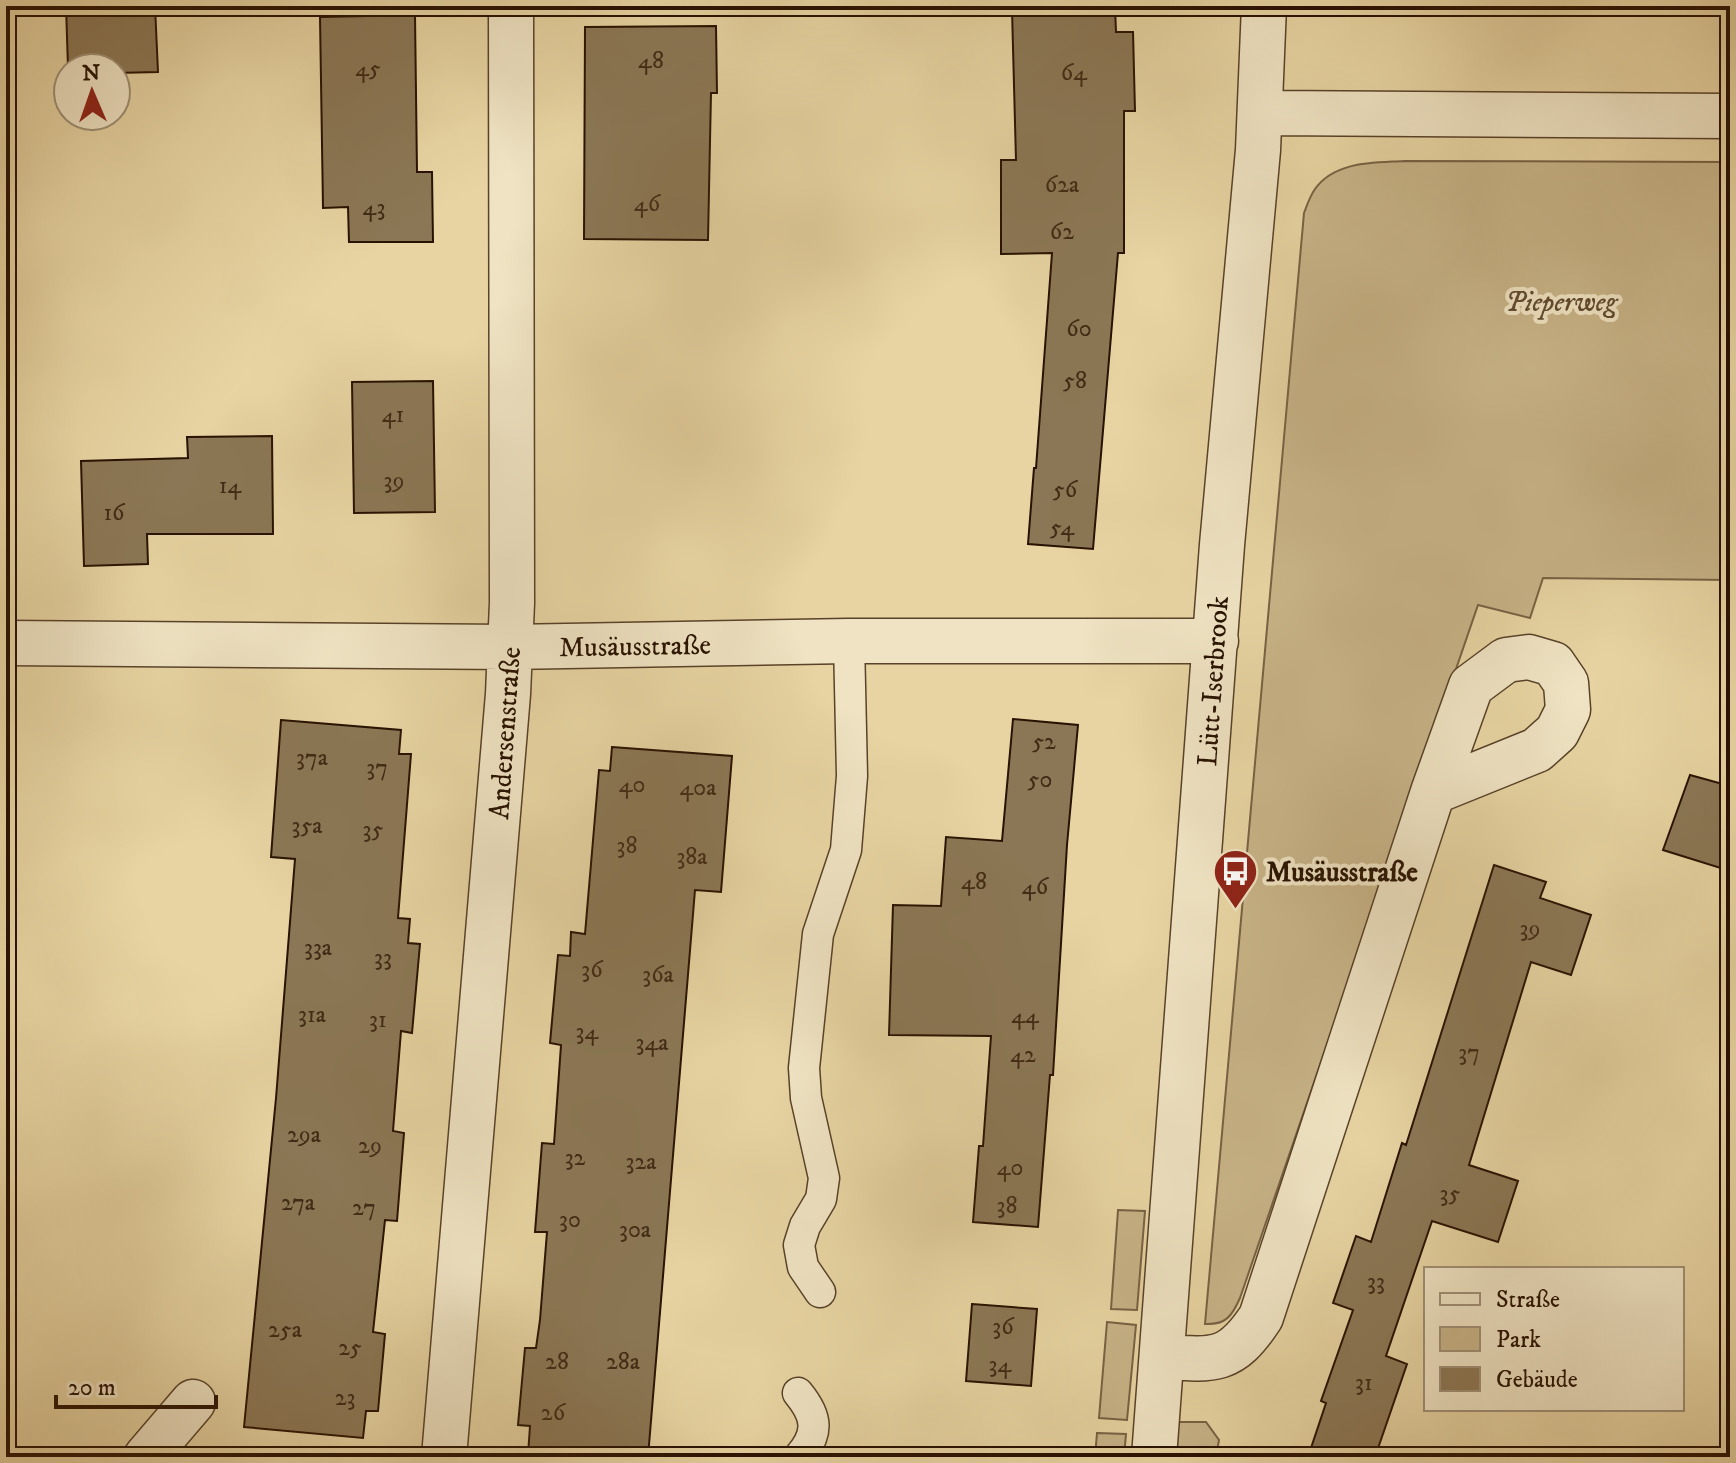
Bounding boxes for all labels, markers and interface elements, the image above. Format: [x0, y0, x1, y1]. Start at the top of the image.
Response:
house number: 48 [638, 46, 664, 76]
north arrow [52, 52, 132, 132]
house number: 45 [355, 54, 381, 84]
house number: 64 [1061, 58, 1088, 88]
text: N [82, 60, 101, 87]
house number: 62a [1045, 170, 1080, 200]
house number: 46 [634, 189, 662, 219]
house number: 43 [363, 193, 385, 223]
house number: 62 [1050, 217, 1074, 247]
park label: Pieperweg [1505, 285, 1619, 320]
house number: 60 [1066, 314, 1092, 344]
house number: 58 [1063, 366, 1087, 396]
house number: 41 [382, 400, 404, 430]
house number: 39 [384, 466, 404, 496]
house number: 14 [219, 471, 242, 501]
house number: 56 [1053, 475, 1079, 505]
house number: 16 [103, 498, 126, 528]
house number: 54 [1050, 513, 1075, 543]
street label: Lütt-Iserbrook [1190, 595, 1237, 767]
street label: Musäusstraße [559, 628, 711, 665]
street label: Andersenstraße [482, 646, 529, 821]
house number: 52 [1032, 727, 1056, 757]
house number: 37a [296, 743, 329, 773]
house number: 37 [366, 753, 388, 783]
house number: 50 [1028, 765, 1052, 795]
house number: 40 [619, 770, 645, 800]
house number: 40a [680, 773, 717, 803]
house number: 35a [291, 811, 323, 841]
house number: 35 [363, 815, 384, 845]
house number: 38 [617, 831, 637, 861]
house number: 38a [676, 842, 708, 872]
bus stop icon: Musäusstraße [1211, 847, 1259, 910]
place label: Musäusstraße [1266, 855, 1418, 890]
house number: 48 [961, 867, 987, 897]
house number: 46 [1022, 872, 1050, 902]
house number: 39 [1520, 914, 1540, 944]
house number: 33a [304, 933, 333, 963]
house number: 33 [374, 943, 392, 973]
house number: 36 [581, 955, 604, 985]
house number: 36a [642, 960, 675, 990]
house number: 31a [298, 1000, 327, 1030]
house number: 44 [1011, 1001, 1040, 1031]
house number: 31 [369, 1005, 387, 1035]
house number: 34 [576, 1017, 600, 1047]
house number: 34a [636, 1028, 669, 1058]
house number: 37 [1458, 1038, 1480, 1068]
house number: 42 [1010, 1040, 1036, 1070]
house number: 29a [287, 1120, 322, 1150]
house number: 29 [358, 1131, 382, 1161]
house number: 32 [565, 1143, 586, 1173]
house number: 32a [626, 1147, 657, 1177]
house number: 40 [997, 1153, 1023, 1183]
house number: 35 [1440, 1179, 1461, 1209]
house number: 27a [281, 1188, 316, 1218]
house number: 38 [997, 1191, 1017, 1221]
house number: 27 [352, 1193, 376, 1223]
house number: 30 [559, 1205, 581, 1235]
house number: 30a [619, 1215, 652, 1245]
house number: 33 [1367, 1267, 1385, 1297]
legend [1424, 1267, 1684, 1411]
text: Straße [1496, 1285, 1560, 1315]
house number: 36 [992, 1312, 1015, 1342]
house number: 25a [268, 1315, 303, 1345]
text: Park [1496, 1325, 1541, 1355]
house number: 25 [338, 1333, 362, 1363]
house number: 28 [545, 1347, 569, 1377]
house number: 28a [606, 1347, 641, 1377]
house number: 34 [989, 1350, 1013, 1380]
scale bar [56, 1359, 216, 1409]
text: Gebäude [1496, 1365, 1578, 1395]
house number: 31 [1355, 1368, 1373, 1398]
text: 20 m [68, 1373, 116, 1403]
house number: 23 [335, 1383, 355, 1413]
house number: 26 [541, 1398, 567, 1428]

